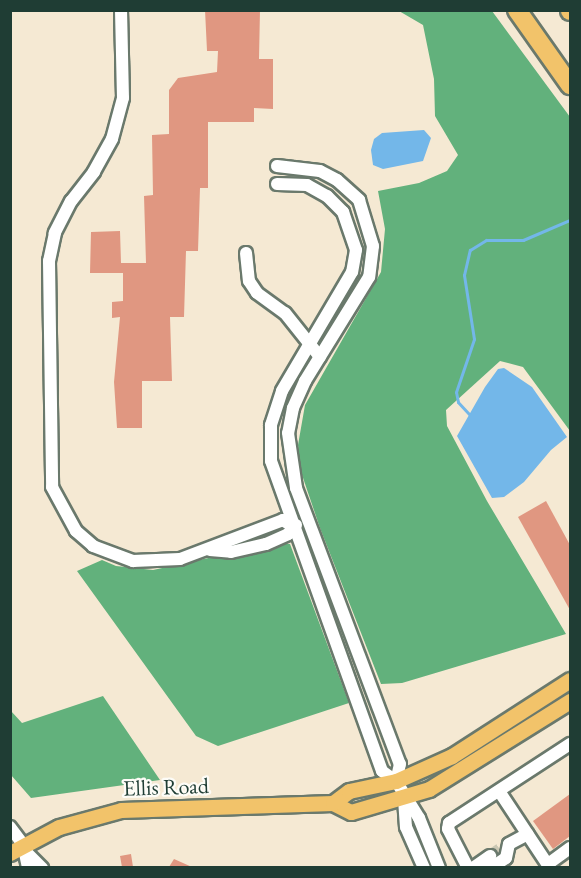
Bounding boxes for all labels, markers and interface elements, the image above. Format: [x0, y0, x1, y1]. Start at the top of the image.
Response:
street label: Ellis Road [123, 772, 209, 802]

